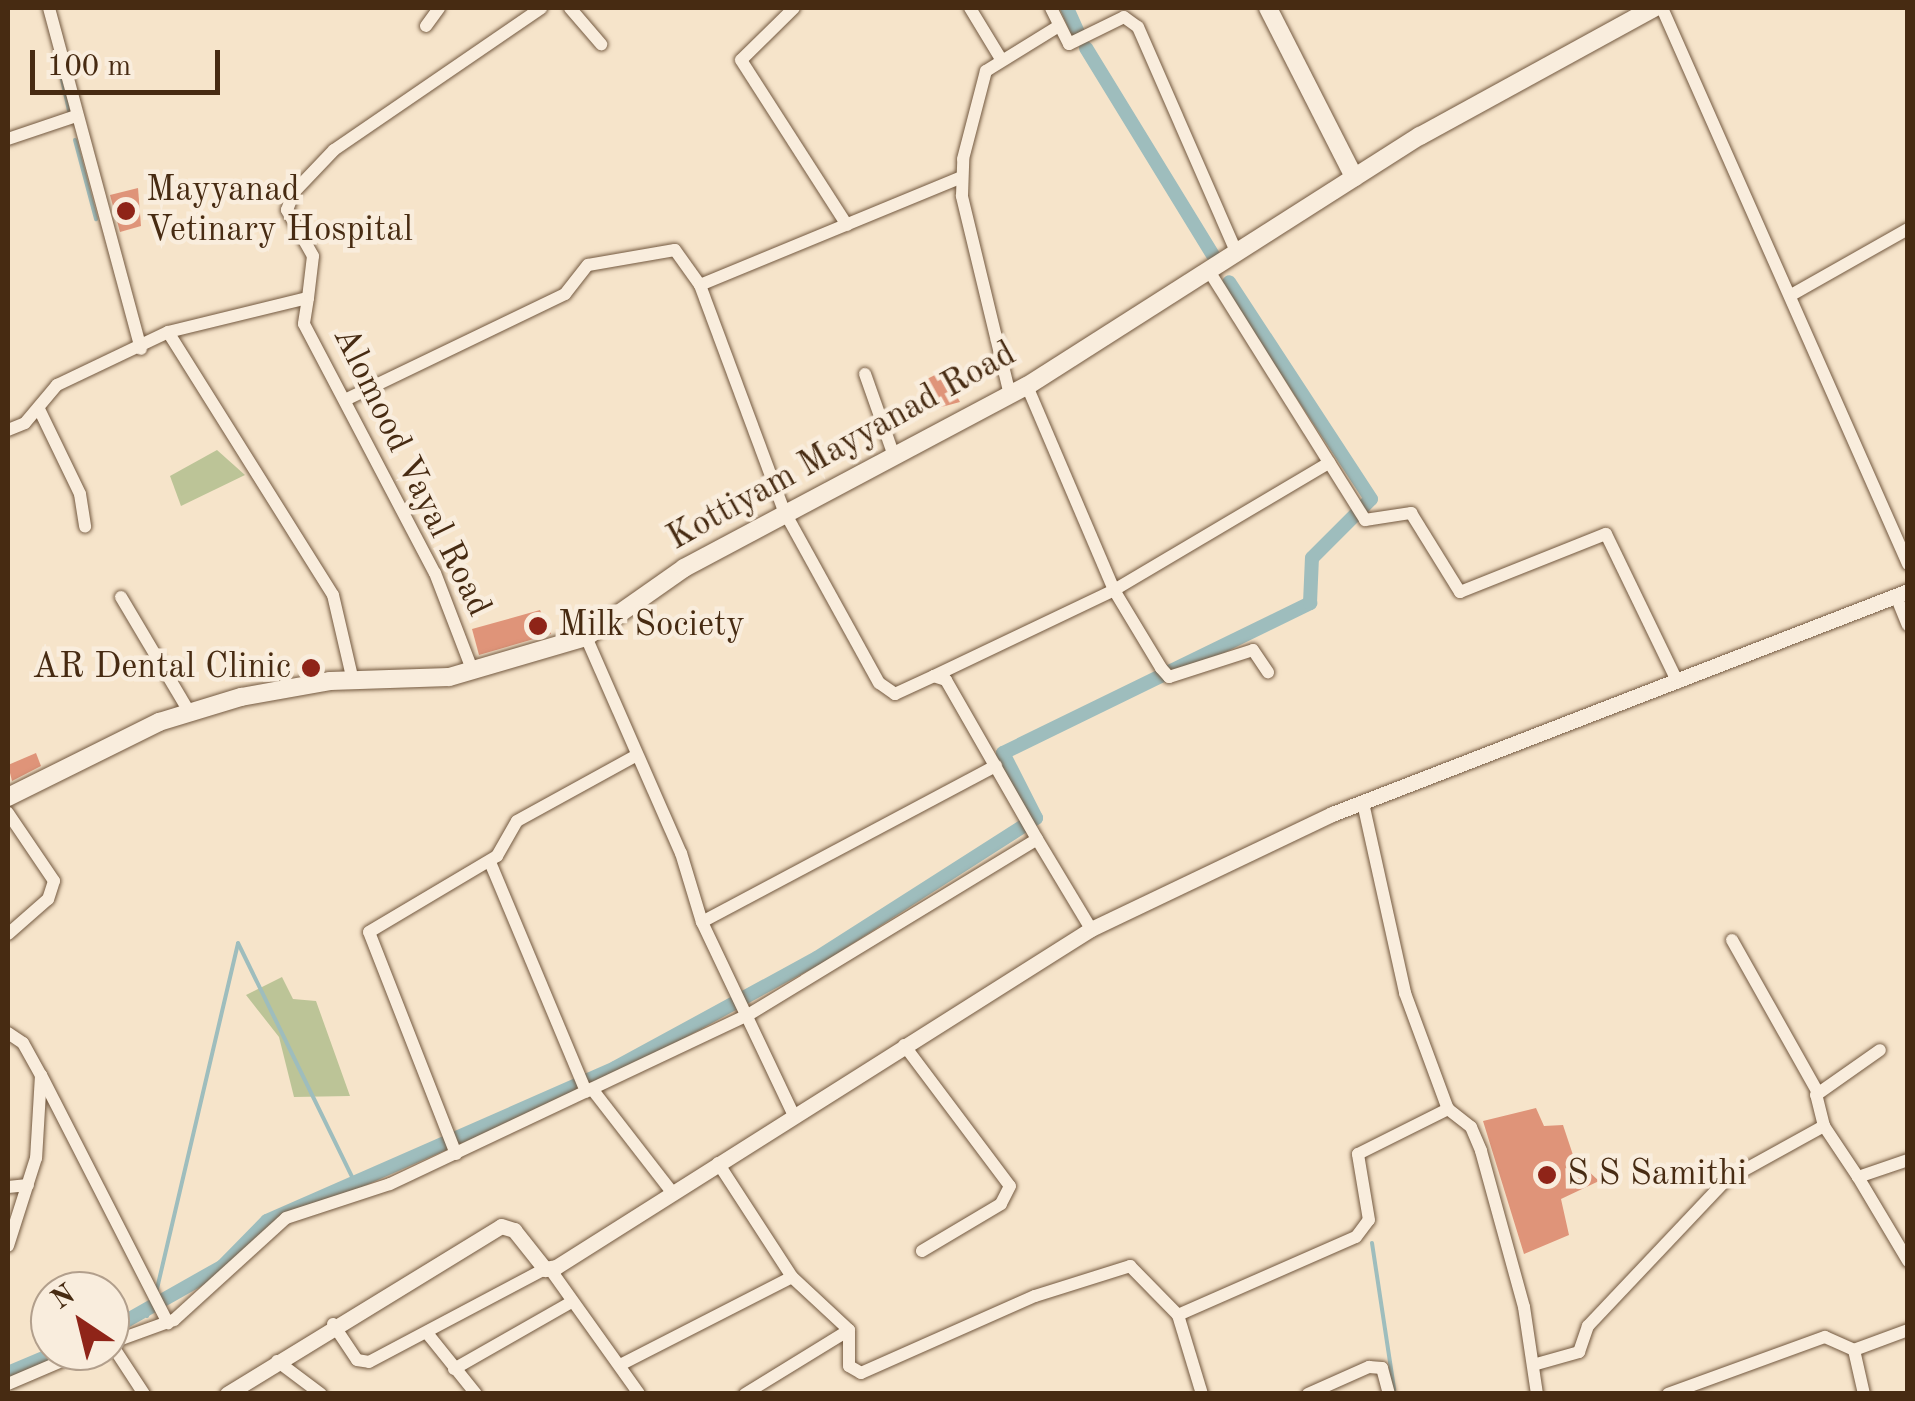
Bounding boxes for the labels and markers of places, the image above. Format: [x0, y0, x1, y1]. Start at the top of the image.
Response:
place label: Mayyanad Vetinary Hospital [146, 170, 413, 252]
marker: Mayyanad Vetinary Hospital [115, 200, 137, 222]
place label: Milk Society [558, 605, 745, 647]
marker: Milk Society [527, 615, 549, 637]
place label: AR Dental Clinic [32, 647, 291, 689]
marker: AR Dental Clinic [300, 657, 322, 679]
place label: S S Samithi [1567, 1154, 1747, 1196]
marker: S S Samithi [1536, 1164, 1558, 1186]

